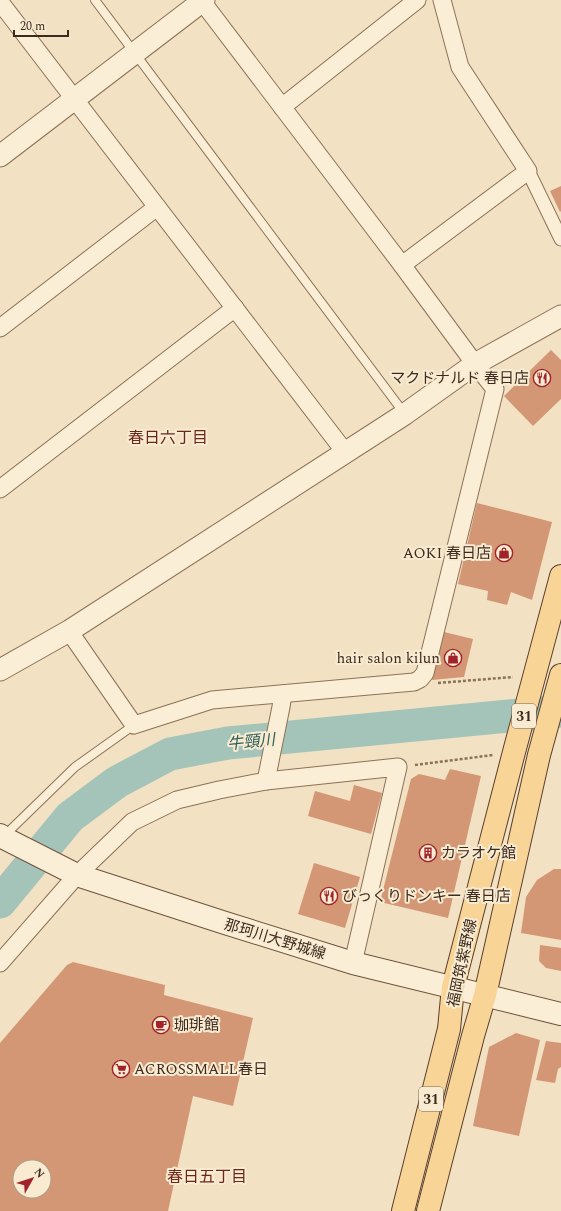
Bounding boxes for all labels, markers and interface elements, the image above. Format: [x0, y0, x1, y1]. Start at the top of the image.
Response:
scale bar [14, 12, 68, 38]
text: 20 m [20, 17, 45, 36]
place label: マクドナルド 春日店 [390, 367, 529, 390]
restaurant icon: マクドナルド 春日店 [532, 368, 552, 388]
district label: 春日六丁目 [128, 426, 208, 450]
place label: AOKI 春日店 [403, 542, 491, 565]
shop icon: AOKI 春日店 [494, 543, 514, 563]
place label: hair salon kilun [337, 647, 440, 670]
shop icon: hair salon kilun [443, 648, 463, 668]
road number: 31 [512, 704, 536, 728]
water label: 牛頸川 [226, 727, 278, 756]
place label: カラオケ館 [441, 842, 516, 865]
building icon: カラオケ館 [418, 843, 438, 863]
place label: びっくりドンキー 春日店 [342, 885, 511, 908]
restaurant icon: びっくりドンキー 春日店 [319, 886, 339, 906]
street label: 那珂川大野城線 [221, 913, 328, 966]
street label: 福岡筑紫野線 [442, 917, 483, 1010]
place label: 珈琲館 [174, 1014, 219, 1037]
cafe icon: 珈琲館 [151, 1015, 171, 1035]
place label: ACROSSMALL春日 [134, 1058, 268, 1081]
supermarket icon: ACROSSMALL春日 [111, 1059, 131, 1079]
road number: 31 [419, 1087, 443, 1111]
north arrow [12, 1159, 52, 1199]
text: N [30, 1164, 49, 1182]
district label: 春日五丁目 [167, 1165, 247, 1189]

